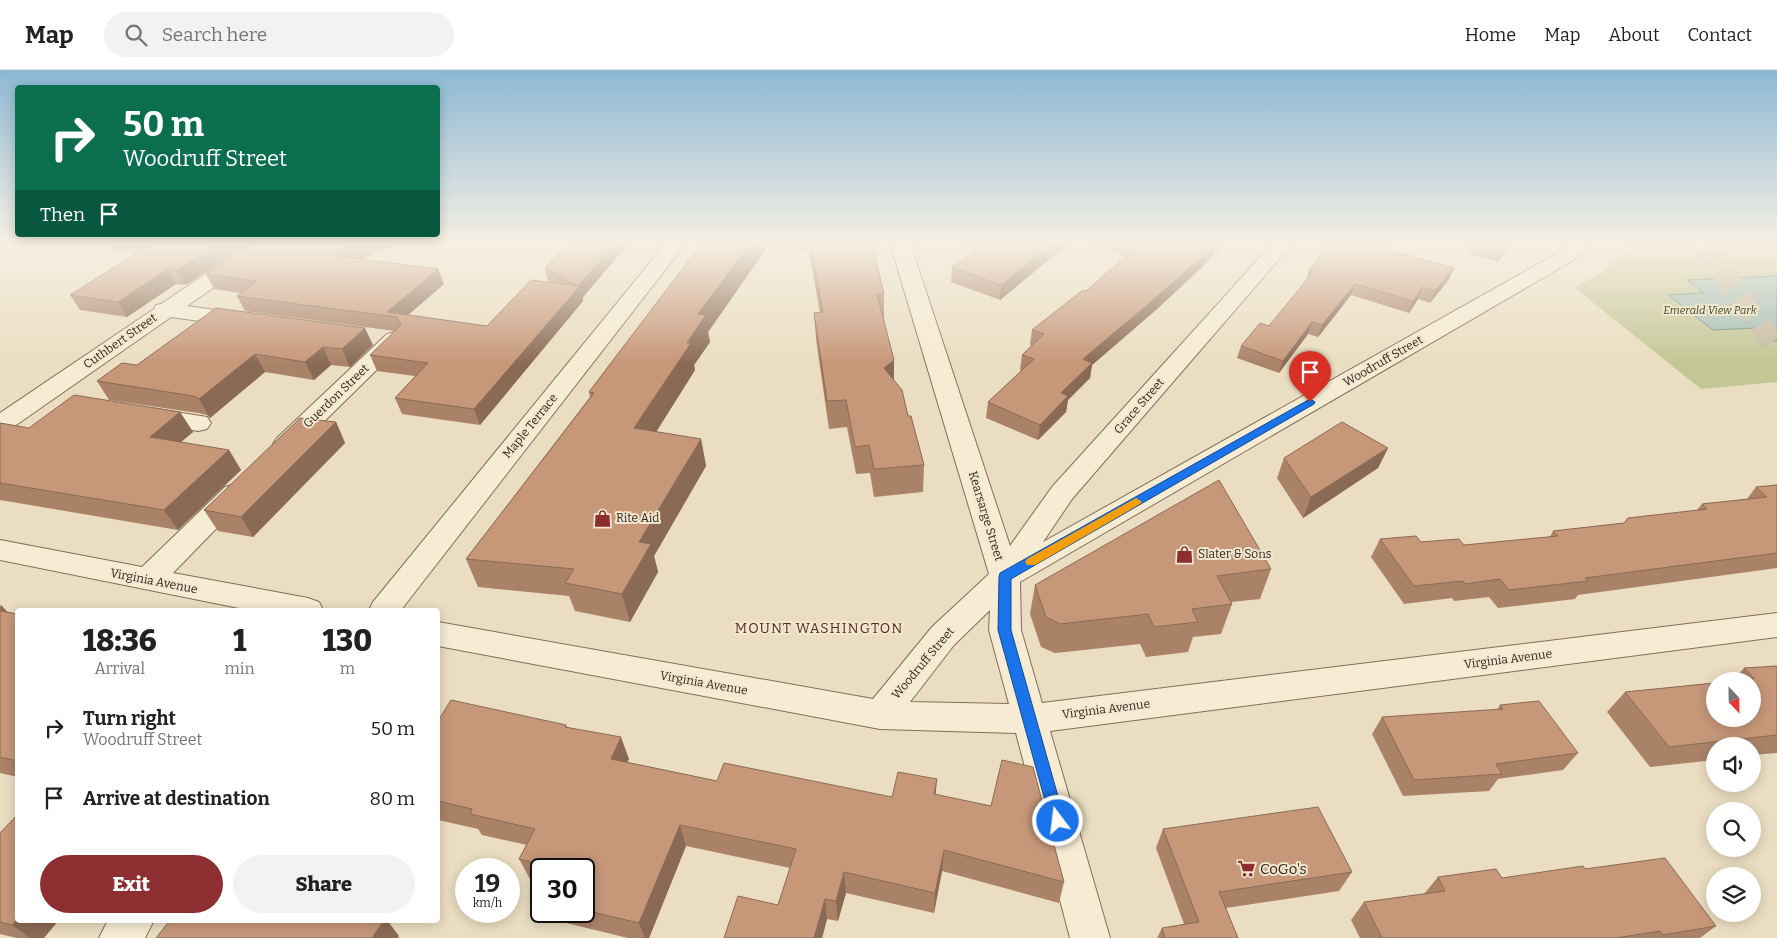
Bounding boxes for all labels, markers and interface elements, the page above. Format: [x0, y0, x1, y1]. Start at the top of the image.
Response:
search box [104, 12, 454, 57]
text: Map [25, 21, 74, 49]
icon: search [122, 21, 150, 49]
text: Search here [162, 23, 267, 46]
text: Home [1465, 24, 1516, 46]
text: Map [1544, 24, 1580, 46]
text: About [1608, 24, 1659, 46]
text: Contact [1687, 24, 1752, 46]
text: 50 m [123, 103, 204, 145]
icon: right [40, 105, 105, 170]
text: Woodruff Street [123, 145, 287, 172]
icon: arrive [95, 200, 123, 228]
text: Then [40, 203, 85, 226]
park label: Emerald View Park [1663, 304, 1758, 317]
street label: Cuthbert Street [81, 310, 160, 371]
street label: Woodruff Street [1341, 332, 1426, 389]
pin [1289, 351, 1331, 402]
icon: arrive [1296, 358, 1324, 386]
street label: Guerdon Street [300, 361, 372, 431]
street label: Grace Street [1111, 375, 1167, 437]
street label: Maple Terrace [500, 391, 560, 461]
street label: Kearsarge Street [966, 469, 1006, 563]
shop icon: Rite Aid [592, 508, 612, 528]
place label: Rite Aid [616, 511, 659, 525]
shop icon: Slater & Sons [1174, 544, 1194, 564]
place label: Slater & Sons [1198, 547, 1272, 561]
street label: Virginia Avenue [109, 566, 199, 596]
district label: MOUNT WASHINGTON [735, 620, 903, 637]
text: 18:36 [83, 623, 157, 659]
text: 1 [233, 623, 246, 659]
text: 130 [323, 623, 372, 659]
street label: Woodruff Street [889, 624, 958, 702]
street label: Virginia Avenue [1463, 647, 1553, 671]
text: Arrival [94, 659, 145, 678]
text: min [225, 659, 255, 678]
text: m [340, 659, 355, 678]
street label: Virginia Avenue [659, 668, 749, 698]
north arrow [1706, 672, 1761, 728]
map controls [1706, 672, 1761, 922]
street label: Virginia Avenue [1061, 697, 1151, 721]
text: Turn right [83, 707, 176, 730]
icon: right [40, 714, 68, 742]
text: 50 m [371, 717, 415, 740]
text: Woodruff Street [83, 730, 202, 749]
button: sound [1706, 737, 1761, 792]
icon: arrive [40, 784, 68, 812]
text: Arrive at destination [83, 787, 270, 810]
text: 80 m [369, 787, 415, 810]
position arrow [1031, 794, 1083, 846]
button: search [1706, 802, 1761, 857]
button: Exit [40, 855, 223, 913]
button: Share [233, 855, 415, 913]
speed limit sign: 30 [530, 858, 595, 923]
supermarket icon: CoGo's [1236, 859, 1256, 879]
place label: CoGo's [1260, 860, 1307, 878]
button: layers [1706, 867, 1761, 922]
text: 19 [475, 869, 500, 899]
text: km/h [473, 896, 502, 910]

